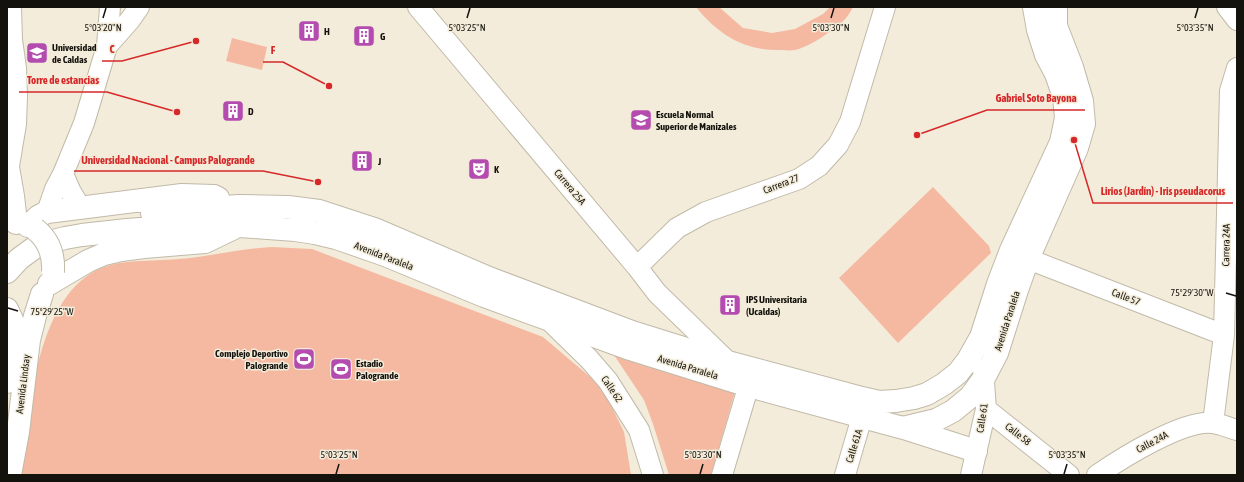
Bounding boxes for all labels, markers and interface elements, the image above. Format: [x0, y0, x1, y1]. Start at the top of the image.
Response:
building icon: H [296, 18, 322, 44]
text: 5°03'20"N [84, 22, 122, 33]
text: 5°03'25"N [448, 22, 486, 33]
text: 5°03'30"N [812, 22, 850, 33]
text: 5°03'35"N [1176, 22, 1214, 33]
building icon: G [351, 23, 377, 49]
place label: H [324, 26, 330, 37]
place label: G [380, 31, 386, 42]
callout: C [102, 38, 122, 61]
callout: F [263, 39, 283, 62]
school or university icon: Universidad de Caldas [24, 40, 50, 66]
place label: Universidad de Caldas [52, 42, 97, 65]
text: C [110, 43, 115, 55]
text: F [271, 44, 276, 56]
callout: Torre de estancias [19, 69, 107, 92]
text: Torre de estancias [27, 74, 99, 86]
callout: Gabriel Soto Bayona [987, 87, 1085, 110]
text: Gabriel Soto Bayona [995, 92, 1077, 104]
building icon: D [220, 98, 246, 124]
place label: D [248, 106, 254, 117]
school or university icon: Escuela Normal Superior de Manizales [628, 107, 654, 133]
place label: Escuela Normal Superior de Manizales [656, 109, 737, 132]
callout: Universidad Nacional - Campus Palogrande [74, 148, 263, 171]
building icon: J [349, 148, 375, 174]
text: Universidad Nacional - Campus Palogrande [81, 154, 255, 166]
place label: J [377, 156, 381, 167]
theatre icon: K [466, 156, 492, 182]
place label: K [494, 164, 499, 175]
street label: Carrera 25A [552, 167, 588, 207]
street label: Carrera 27 [761, 172, 801, 196]
callout: Lirios (Jardín) - Iris pseudacorus [1093, 180, 1233, 203]
text: Lirios (Jardín) - Iris pseudacorus [1101, 185, 1225, 197]
street label: Carrera 24A [1220, 223, 1232, 266]
street label: Avenida Paralela [353, 240, 415, 272]
street label: Calle 57 [1110, 287, 1142, 308]
text: 75°29'30"W [1170, 287, 1214, 298]
street label: Avenida Paralela [992, 289, 1022, 352]
building icon: IPS Universitaria (Ucaldas) [717, 292, 743, 318]
place label: IPS Universitaria (Ucaldas) [746, 294, 807, 317]
text: 75°29'25"W [30, 306, 74, 317]
sports icon: Complejo Deportivo Palogrande [291, 346, 317, 372]
place label: Complejo Deportivo Palogrande [215, 348, 288, 371]
street label: Avenida Paralela [656, 353, 720, 381]
street label: Avenida Lindsay [14, 354, 32, 414]
sports icon: Estadio Palogrande [328, 356, 354, 382]
place label: Estadio Palogrande [356, 358, 399, 381]
street label: Calle 62 [599, 374, 625, 405]
street label: Calle 61 [974, 402, 990, 434]
street label: Calle 58 [1003, 421, 1033, 448]
street label: Calle 61A [844, 428, 864, 464]
street label: Calle 24A [1134, 429, 1170, 455]
text: 5°03'25"N [320, 449, 358, 460]
text: 5°03'30"N [684, 449, 722, 460]
text: 5°03'35"N [1048, 449, 1086, 460]

